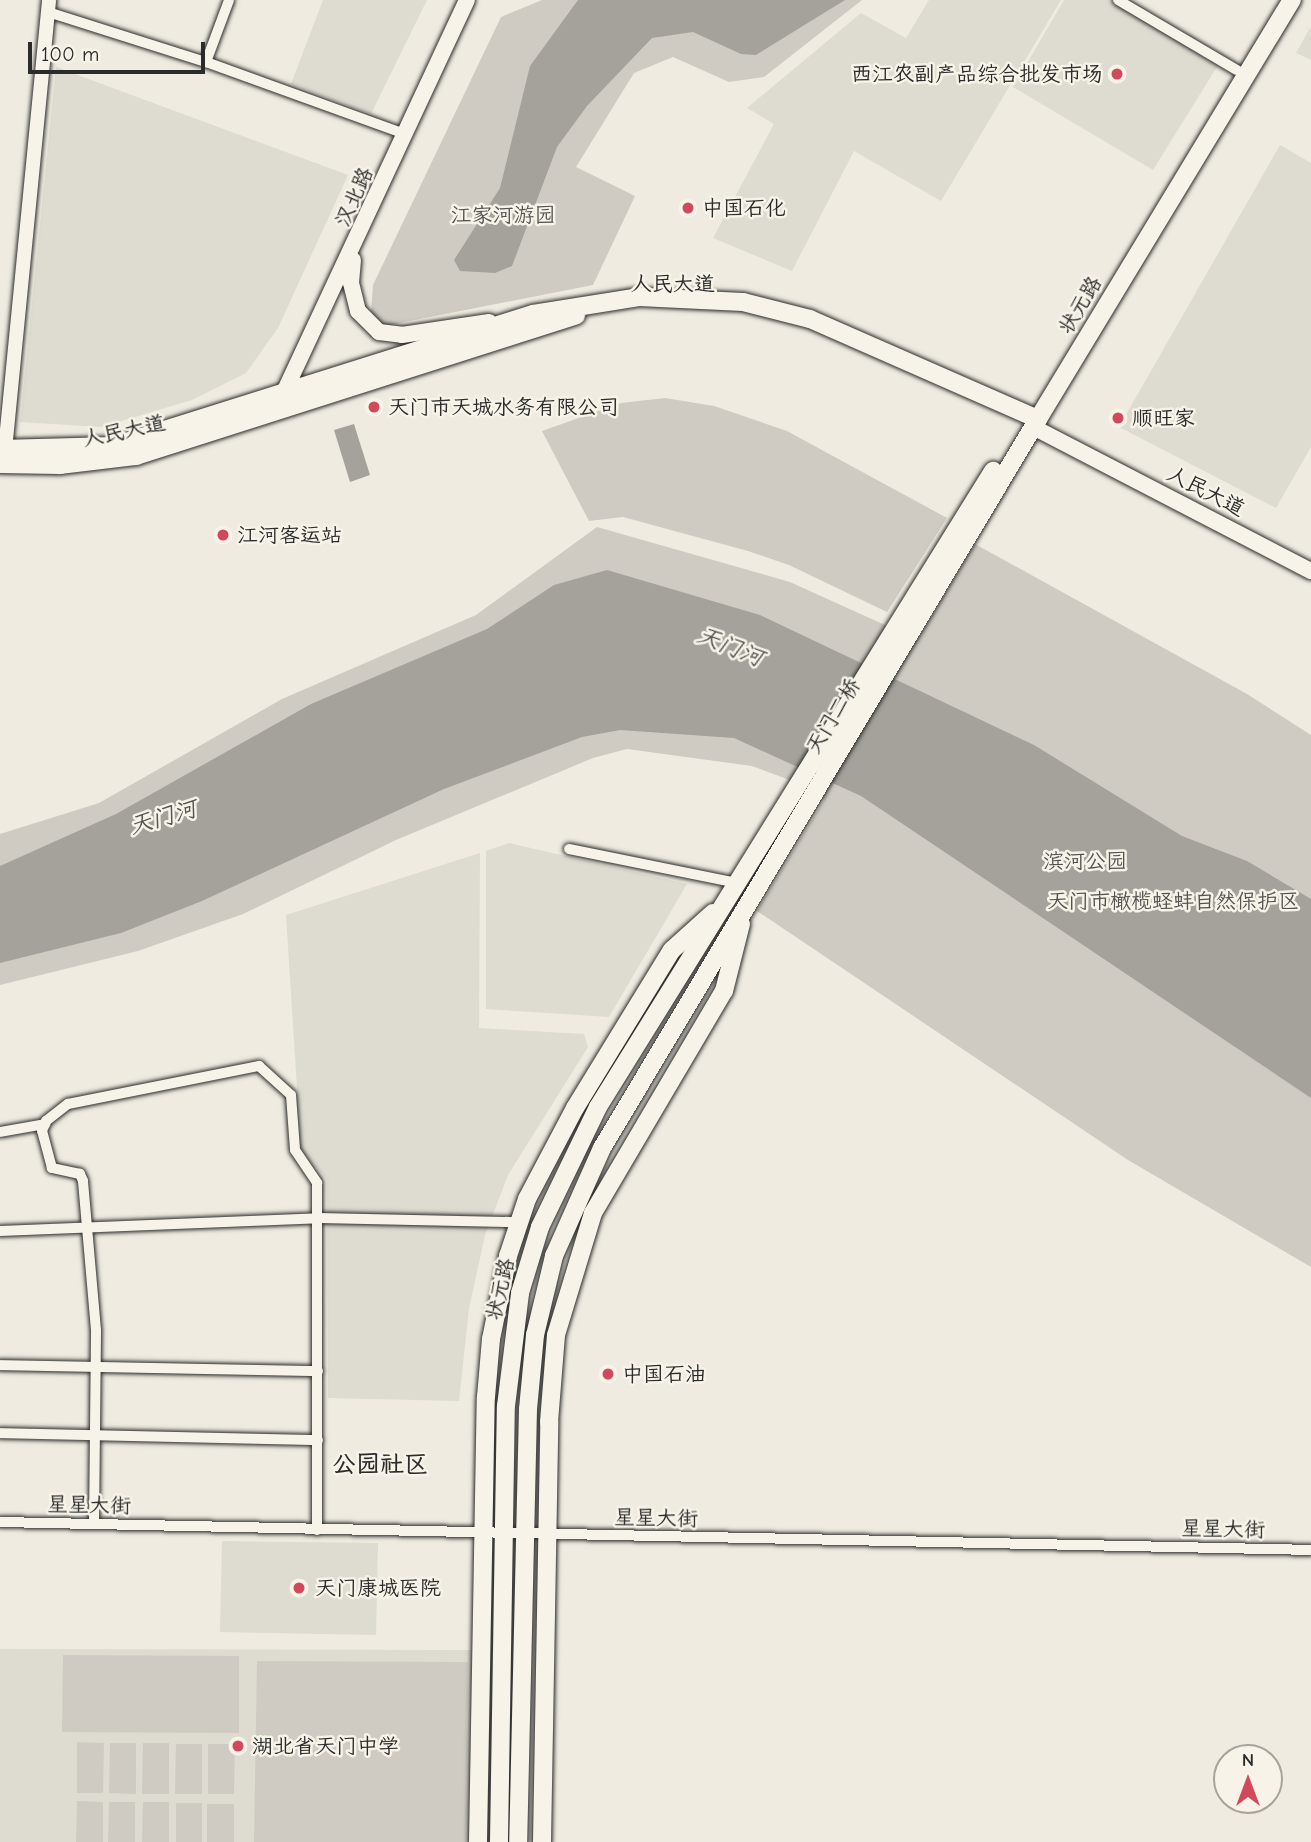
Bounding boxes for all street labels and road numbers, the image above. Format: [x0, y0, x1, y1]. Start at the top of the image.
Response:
street label: 汉北路 [330, 163, 378, 231]
street label: 人民大道 [631, 271, 715, 297]
street label: 状元路 [1053, 272, 1107, 338]
street label: 人民大道 [80, 410, 168, 452]
street label: 人民大道 [1163, 461, 1249, 521]
street label: 天门二桥 [801, 674, 865, 758]
street label: 状元路 [481, 1255, 519, 1323]
street label: 星星大街 [47, 1492, 131, 1518]
street label: 星星大街 [614, 1505, 698, 1531]
street label: 星星大街 [1181, 1516, 1265, 1542]

